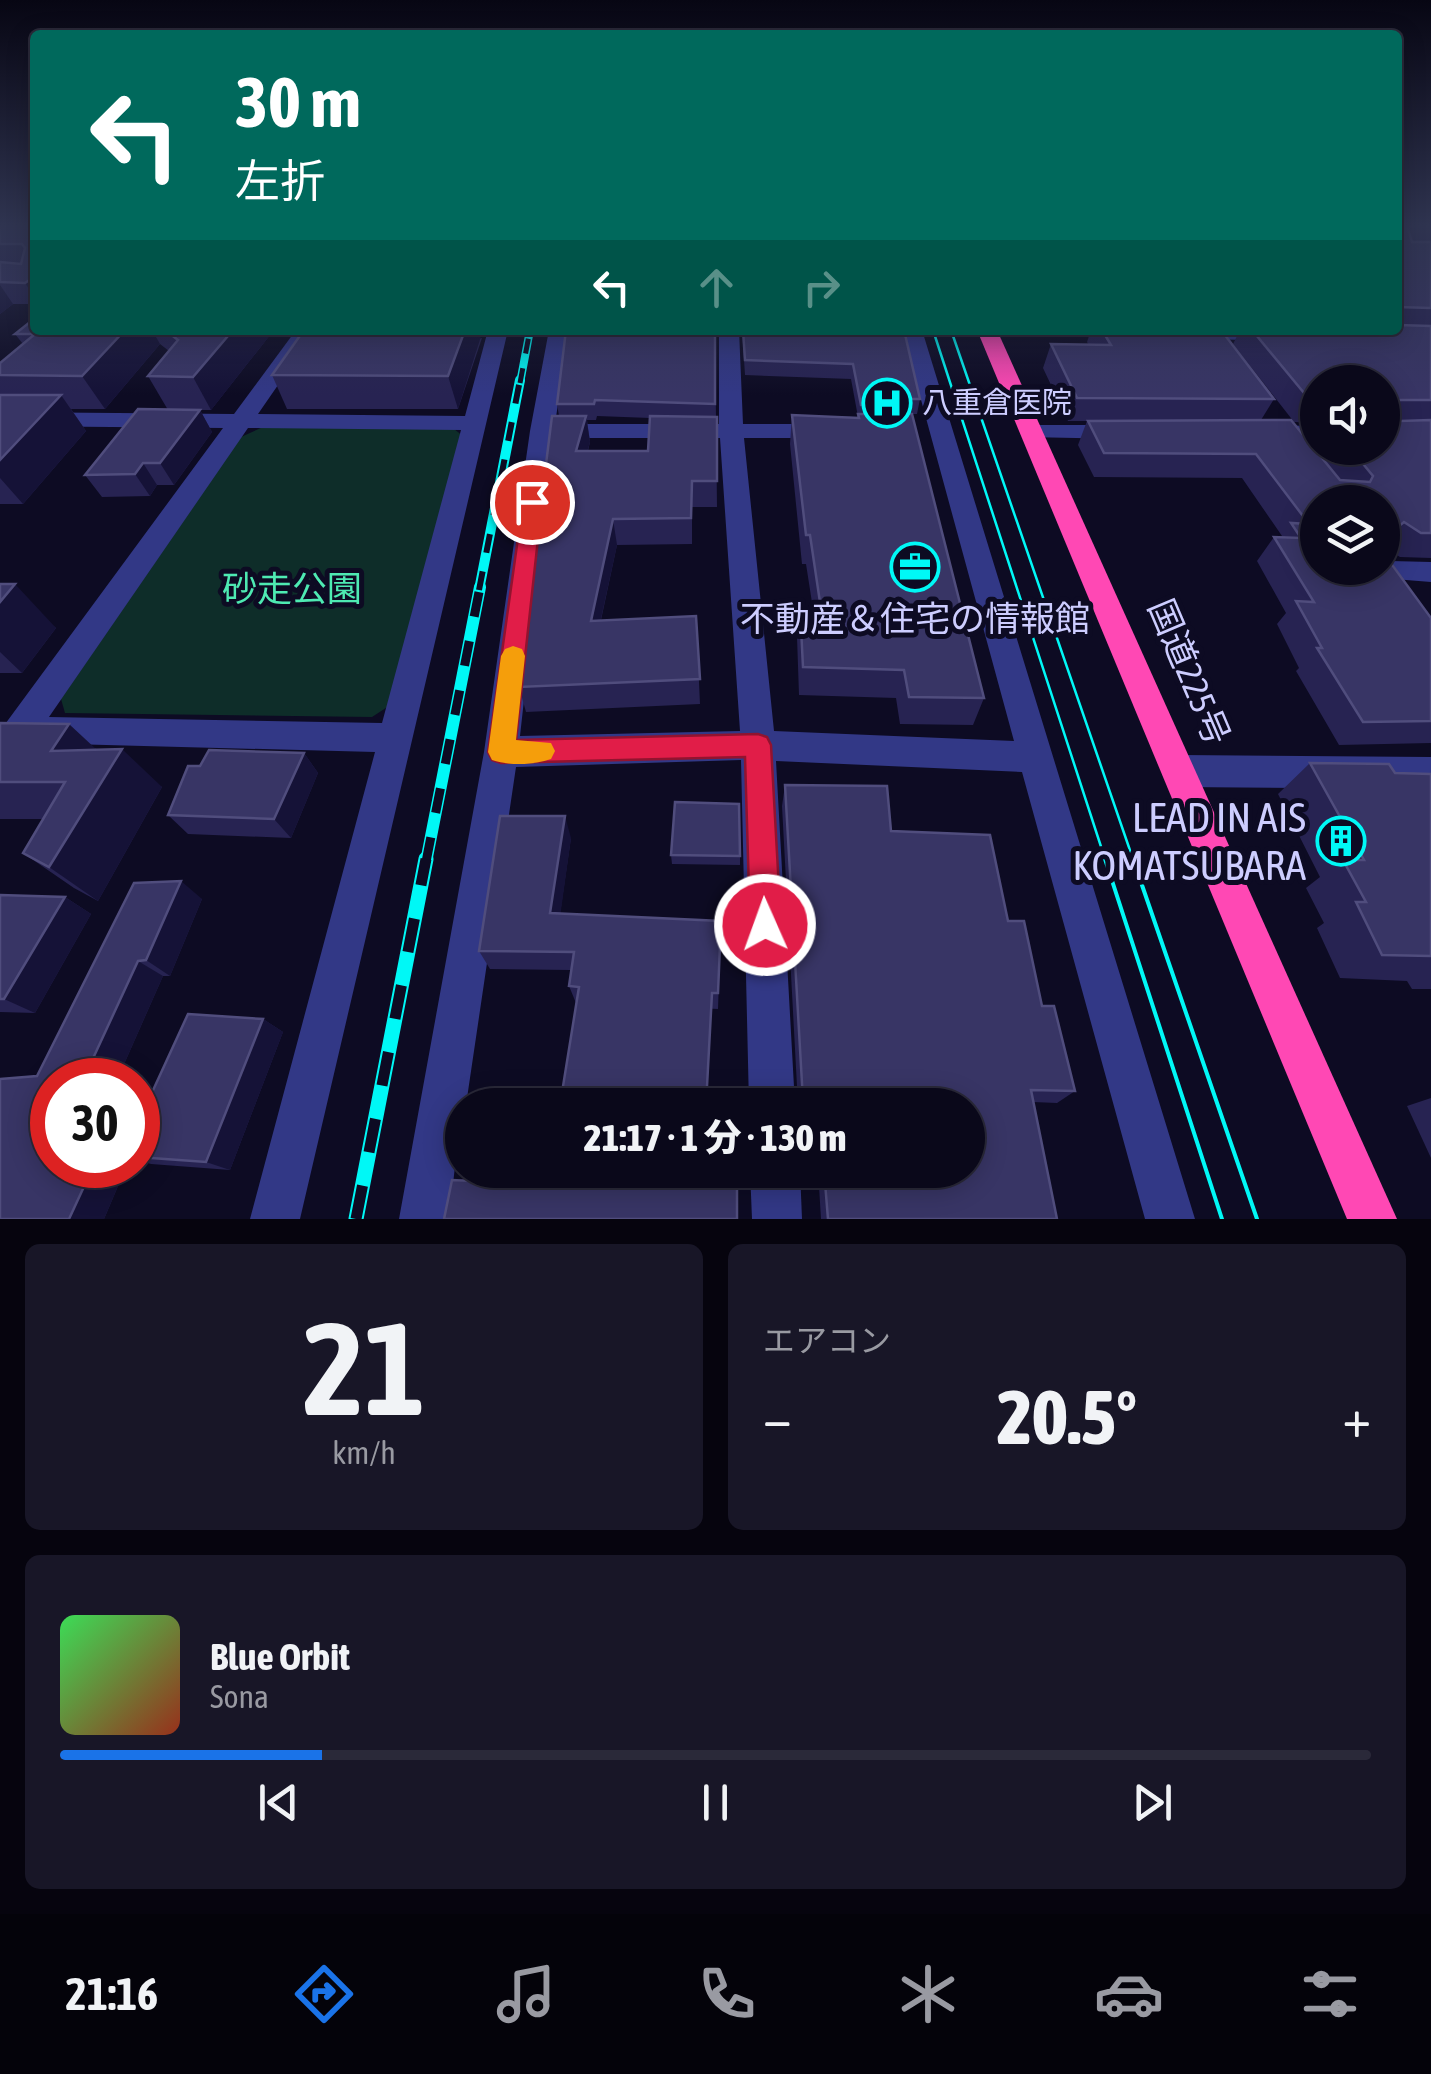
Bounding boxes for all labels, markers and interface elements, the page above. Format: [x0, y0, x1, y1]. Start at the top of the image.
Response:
text: 30 m [235, 62, 361, 142]
icon: left [70, 70, 200, 200]
text: 左折 [235, 155, 325, 207]
icon: left [584, 260, 639, 315]
icon: ahead [689, 260, 744, 315]
icon: right [794, 260, 849, 315]
map controls [1300, 365, 1400, 585]
button: sound [1300, 365, 1400, 465]
hospital icon: 八重倉医院 [861, 377, 913, 429]
place label: 八重倉医院 [922, 385, 1072, 419]
pin [490, 460, 575, 545]
icon: arrive [505, 475, 560, 530]
button: layers [1300, 485, 1400, 585]
office icon: 不動産＆住宅の情報館 [889, 541, 941, 593]
park label: 砂走公園 [222, 568, 362, 608]
street label: 国道225号 [1141, 593, 1238, 750]
place label: 不動産＆住宅の情報館 [740, 598, 1090, 638]
place label: LEAD IN AIS KOMATSUBARA [1072, 793, 1306, 889]
building icon: LEAD IN AIS KOMATSUBARA [1315, 815, 1367, 867]
position arrow [713, 873, 817, 977]
speed limit sign: 30 [30, 1058, 160, 1188]
text: 21:17 · 1 分 · 130 m [584, 1116, 846, 1159]
text: 21 [303, 1294, 425, 1443]
text: エアコン [763, 1322, 891, 1359]
text: 20.5° [997, 1374, 1137, 1460]
text: − [763, 1386, 792, 1449]
text: + [1342, 1386, 1371, 1449]
text: km/h [332, 1434, 396, 1471]
text: Blue Orbit [210, 1635, 350, 1678]
text: Sona [210, 1678, 269, 1715]
icon: previous [251, 1775, 306, 1830]
icon: pause [688, 1775, 743, 1830]
icon: next [1125, 1775, 1180, 1830]
icon: directions [289, 1959, 359, 2029]
icon: music [491, 1959, 561, 2029]
icon: phone [692, 1959, 762, 2029]
icon: climate [893, 1959, 963, 2029]
icon: car [1094, 1959, 1164, 2029]
icon: filters [1295, 1959, 1365, 2029]
text: 21:16 [66, 1968, 158, 2020]

